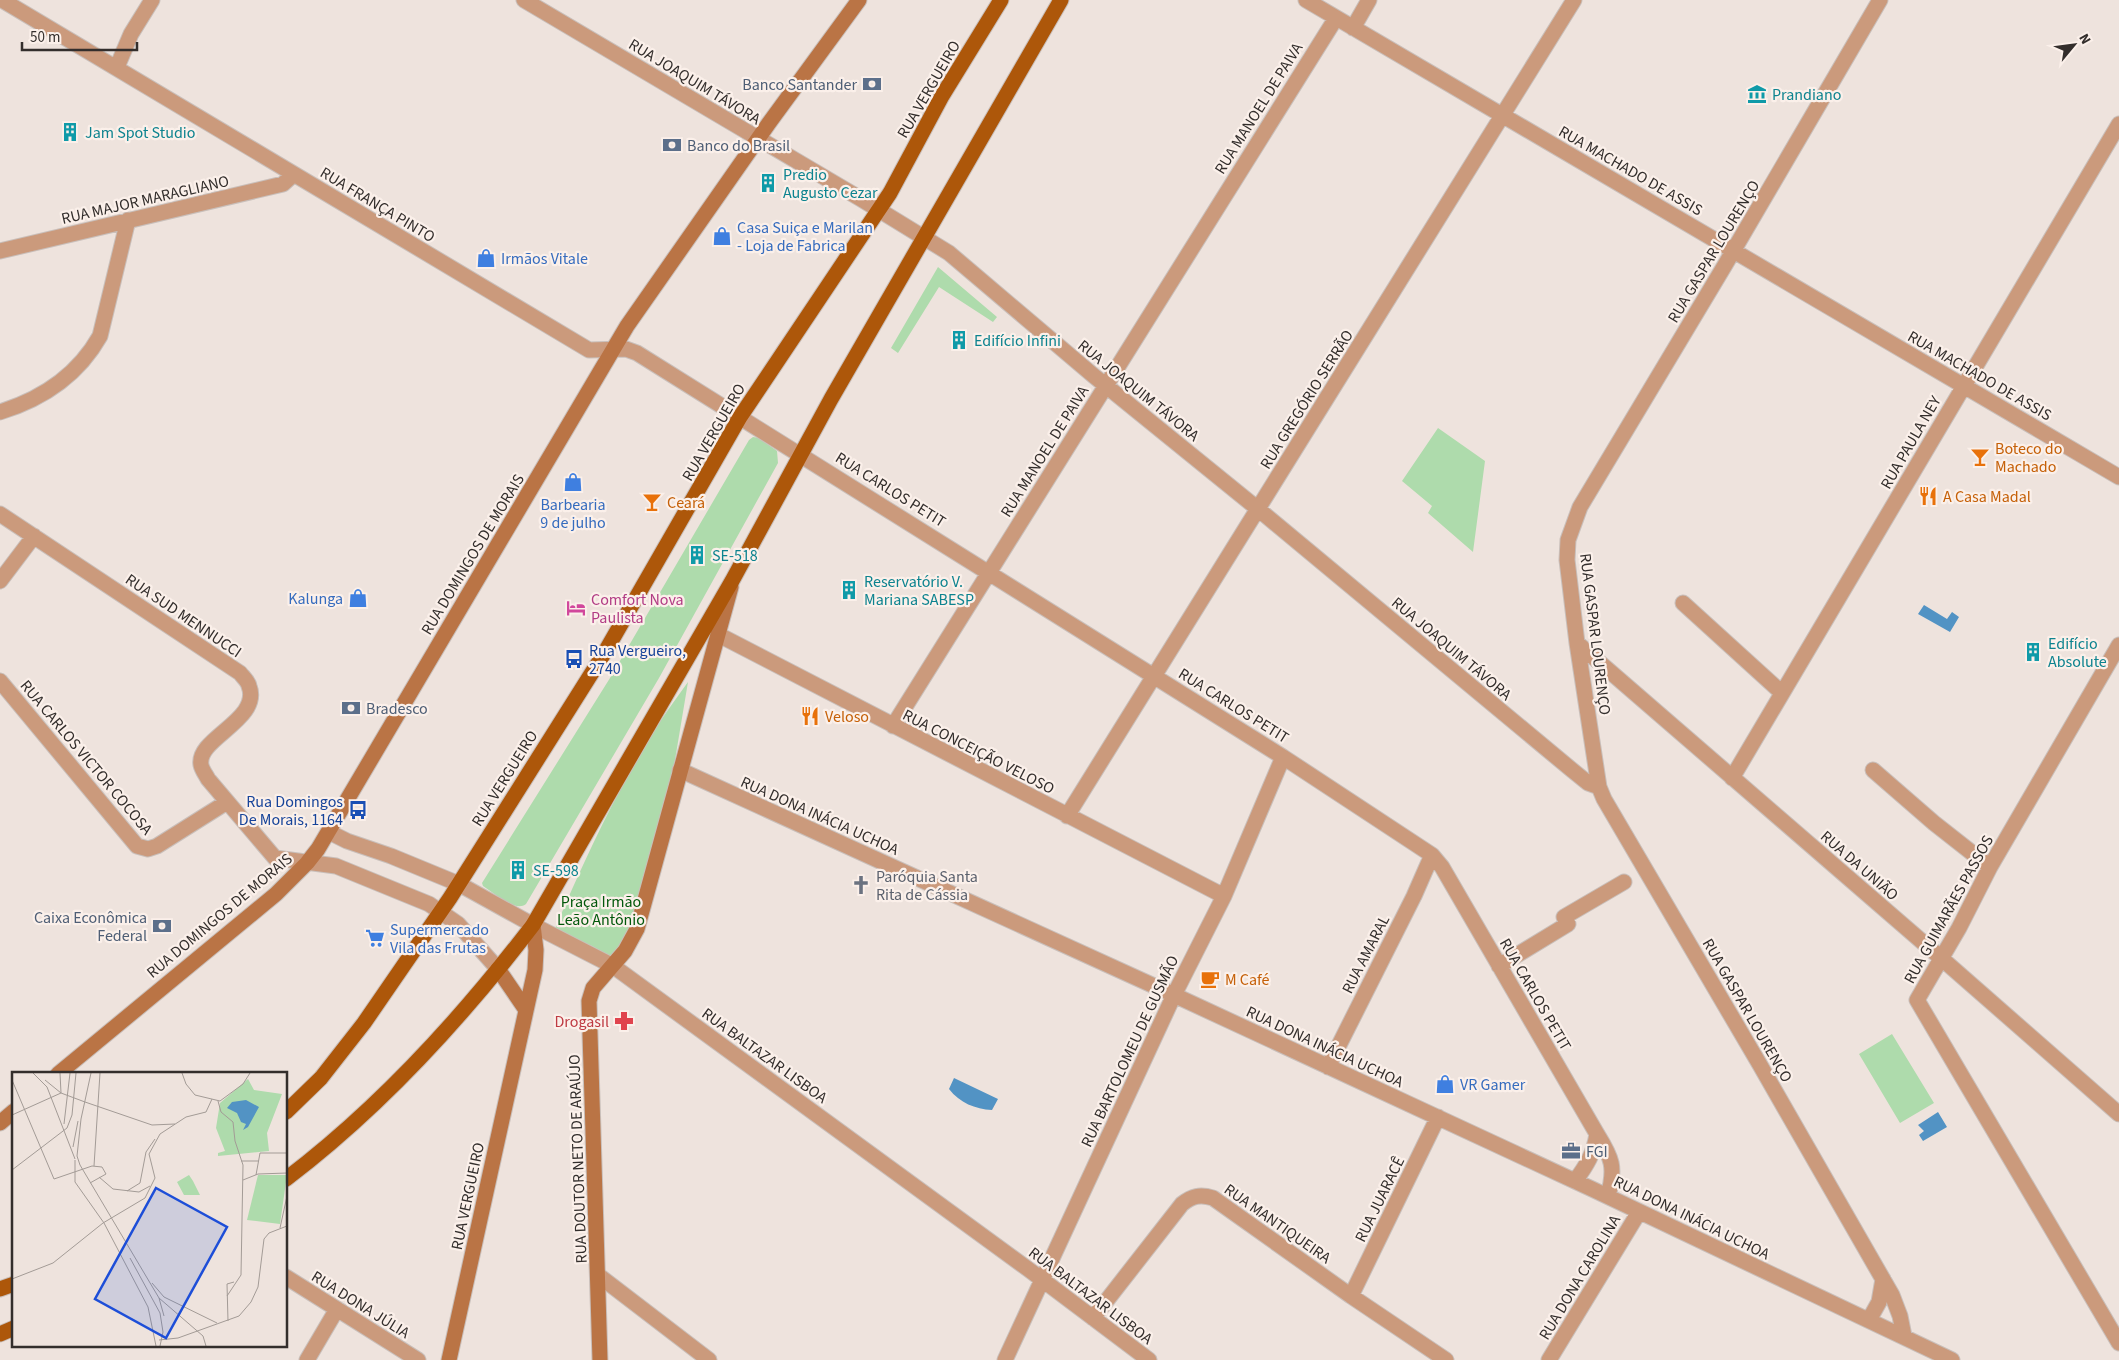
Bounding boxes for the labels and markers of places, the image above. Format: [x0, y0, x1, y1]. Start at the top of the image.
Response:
bank icon: Banco Santander [861, 73, 883, 95]
place label: Banco Santander [742, 74, 857, 96]
museum icon: Prandiano [1746, 83, 1768, 105]
place label: Prandiano [1772, 84, 1841, 106]
building icon: Jam Spot Studio [59, 121, 81, 143]
place label: Jam Spot Studio [85, 122, 195, 144]
bank icon: Banco do Brasil [661, 134, 683, 156]
place label: Banco do Brasil [687, 135, 790, 157]
place label: Predio Augusto Cezar [783, 164, 878, 204]
building icon: Predio Augusto Cezar [757, 172, 779, 194]
place label: Casa Suiça e Marilan - Loja de Fabrica [737, 217, 873, 257]
shop icon: Casa Suiça e Marilan - Loja de Fabrica [711, 225, 733, 247]
shop icon: Irmãos Vitale [475, 247, 497, 269]
place label: Irmãos Vitale [501, 248, 588, 270]
building icon: Edifício Infini [948, 329, 970, 351]
place label: Edifício Infini [974, 330, 1061, 352]
place label: Boteco do Machado [1995, 438, 2062, 478]
bar icon: Boteco do Machado [1969, 446, 1991, 468]
shop icon: Barbearia 9 de julho [562, 471, 584, 493]
restaurant icon: A Casa Madal [1917, 485, 1939, 507]
place label: A Casa Madal [1943, 486, 2031, 508]
bar icon: Ceará [641, 491, 663, 513]
place label: Ceará [667, 492, 705, 514]
place label: Barbearia 9 de julho [540, 494, 606, 534]
building icon: SE-518 [686, 544, 708, 566]
place label: SE-518 [712, 545, 758, 567]
place label: Reservatório V. Mariana SABESP [864, 571, 974, 611]
building icon: Reservatório V. Mariana SABESP [838, 579, 860, 601]
shop icon: Kalunga [347, 587, 369, 609]
place label: Kalunga [288, 588, 343, 610]
place label: Comfort Nova Paulista [591, 589, 684, 629]
hotel icon: Comfort Nova Paulista [565, 597, 587, 619]
place label: Edifício Absolute [2048, 633, 2107, 673]
place label: Rua Vergueiro, 2740 [589, 640, 686, 680]
building icon: Edifício Absolute [2022, 641, 2044, 663]
bus stop icon: Rua Vergueiro, 2740 [563, 648, 585, 670]
bank icon: Bradesco [340, 697, 362, 719]
place label: Bradesco [366, 698, 428, 720]
restaurant icon: Veloso [799, 705, 821, 727]
place label: Veloso [825, 706, 869, 728]
place label: Rua Domingos De Morais, 1164 [239, 791, 343, 831]
bus stop icon: Rua Domingos De Morais, 1164 [347, 799, 369, 821]
building icon: SE-598 [507, 859, 529, 881]
place label: SE-598 [533, 860, 579, 882]
place label: Paróquia Santa Rita de Cássia [876, 866, 978, 906]
church icon: Paróquia Santa Rita de Cássia [850, 874, 872, 896]
place label: Caixa Econômica Federal [34, 907, 147, 947]
bank icon: Caixa Econômica Federal [151, 915, 173, 937]
place label: Supermercado Vila das Frutas [390, 919, 489, 959]
supermarket icon: Supermercado Vila das Frutas [364, 927, 386, 949]
cafe icon: M Café [1199, 968, 1221, 990]
place label: M Café [1225, 969, 1270, 991]
pharmacy icon: Drogasil [613, 1010, 635, 1032]
place label: Drogasil [555, 1011, 609, 1033]
shop icon: VR Gamer [1434, 1073, 1456, 1095]
place label: VR Gamer [1460, 1074, 1526, 1096]
office icon: FGI [1560, 1140, 1582, 1162]
place label: FGI [1586, 1141, 1608, 1163]

